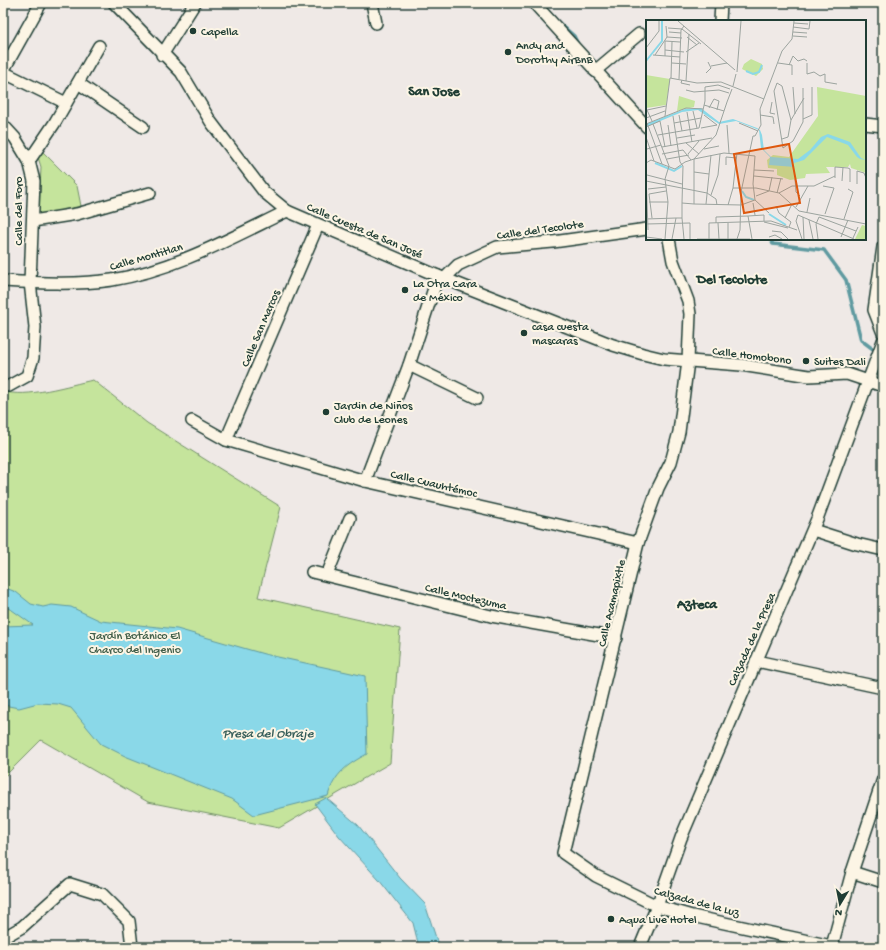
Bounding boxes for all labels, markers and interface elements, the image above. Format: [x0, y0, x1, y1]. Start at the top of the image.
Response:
inset map [646, 20, 866, 240]
marker: Capella [188, 26, 198, 36]
place label: Capella [201, 26, 239, 40]
place label: Andy and Dorothy AirBnB [515, 40, 593, 68]
marker: Andy and Dorothy AirBnB [503, 47, 513, 57]
district label: San Jose [408, 84, 460, 101]
street label: Calle del Foro [13, 176, 27, 246]
street label: Calle Cuesta de San José [304, 201, 425, 263]
street label: Calle del Tecolote [496, 218, 585, 244]
street label: Calle Montitlan [108, 241, 185, 275]
district label: Del Tecolote [695, 272, 768, 289]
place label: La Otra Cara de México [413, 278, 477, 306]
marker: La Otra Cara de México [400, 285, 410, 295]
street label: Calle San Marcos [239, 288, 285, 369]
place label: casa cuesta mascaras [532, 321, 589, 349]
marker: casa cuesta mascaras [519, 328, 529, 338]
street label: Calle Homobono [711, 345, 792, 369]
marker: Suites Dali [801, 356, 811, 366]
place label: Suites Dali [814, 356, 866, 370]
place label: Jardin de Niños Club de Leones [334, 400, 413, 428]
marker: Jardin de Niños Club de Leones [321, 407, 331, 417]
street label: Calle Cuauhtémoc [389, 468, 479, 502]
street label: Calle Acamapixtle [596, 558, 630, 648]
street label: Calle Moctezuma [423, 582, 508, 614]
street label: Calzada de la Presa [726, 591, 780, 689]
district label: Azteca [676, 597, 718, 614]
park label: Jardín Botánico El Charco del Ingenio [89, 630, 181, 658]
water label: Presa del Obraje [223, 727, 315, 742]
north arrow [820, 884, 860, 924]
street label: Calzada de la Luz [652, 885, 741, 921]
text: N [834, 905, 843, 918]
marker: Aqua Live Hotel [606, 914, 616, 924]
place label: Aqua Live Hotel [619, 914, 697, 928]

